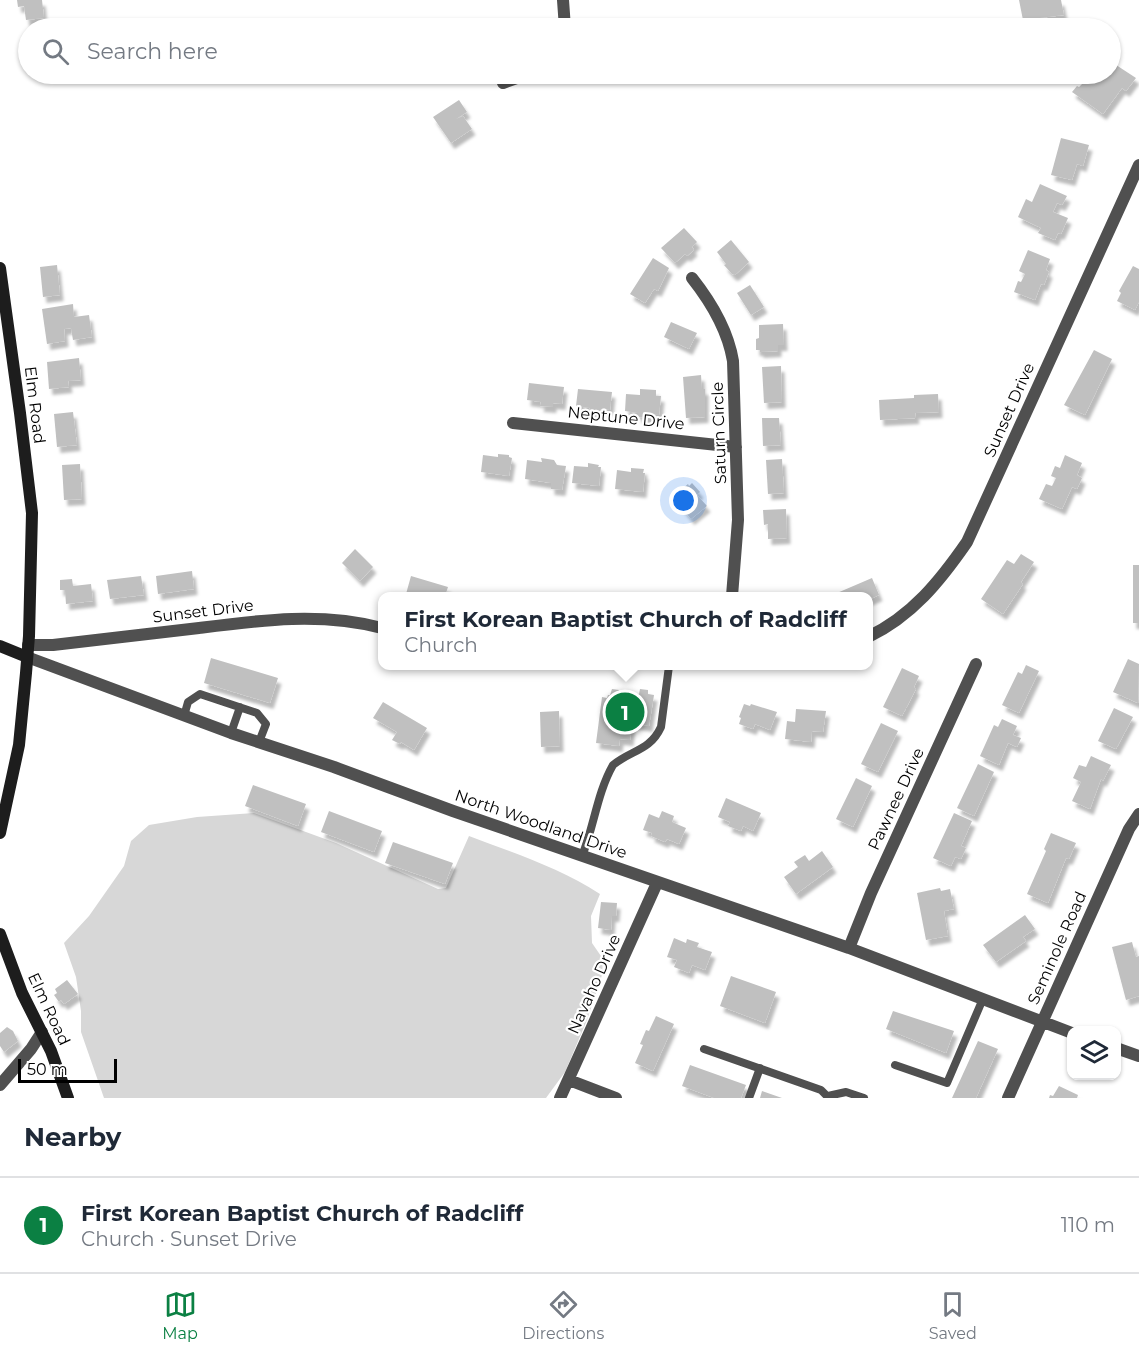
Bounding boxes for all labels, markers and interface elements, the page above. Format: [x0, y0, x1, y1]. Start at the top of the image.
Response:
search box [18, 18, 1121, 84]
icon: search [39, 35, 72, 68]
text: Search here [87, 38, 218, 65]
street label: Sunset Drive [980, 360, 1038, 460]
street label: Elm Road [21, 365, 49, 445]
street label: Saturn Circle [708, 381, 730, 485]
street label: Neptune Drive [567, 402, 685, 434]
your location [669, 486, 698, 515]
popup [378, 592, 873, 670]
street label: Sunset Drive [151, 595, 255, 627]
text: First Korean Baptist Church of Radcliff [404, 606, 847, 633]
text: Church [404, 633, 478, 657]
pin: 1 [606, 690, 644, 734]
street label: Pawnee Drive [864, 745, 928, 853]
street label: North Woodland Drive [453, 786, 629, 862]
street label: Seminole Road [1024, 889, 1090, 1007]
street label: Navaho Drive [564, 931, 624, 1037]
street label: Elm Road [24, 970, 74, 1048]
map controls [1067, 1026, 1121, 1080]
button: layers [1067, 1026, 1121, 1080]
scale bar [18, 1056, 117, 1084]
text: 50 m [27, 1060, 68, 1079]
text: Nearby [24, 1121, 121, 1153]
text: First Korean Baptist Church of Radcliff [81, 1200, 523, 1227]
text: 1 [40, 1213, 47, 1237]
text: 110 m [1061, 1213, 1115, 1237]
text: Church · Sunset Drive [81, 1227, 297, 1251]
tab: Map [162, 1288, 198, 1343]
tab: Directions [522, 1288, 604, 1343]
tab: Saved [929, 1288, 977, 1343]

